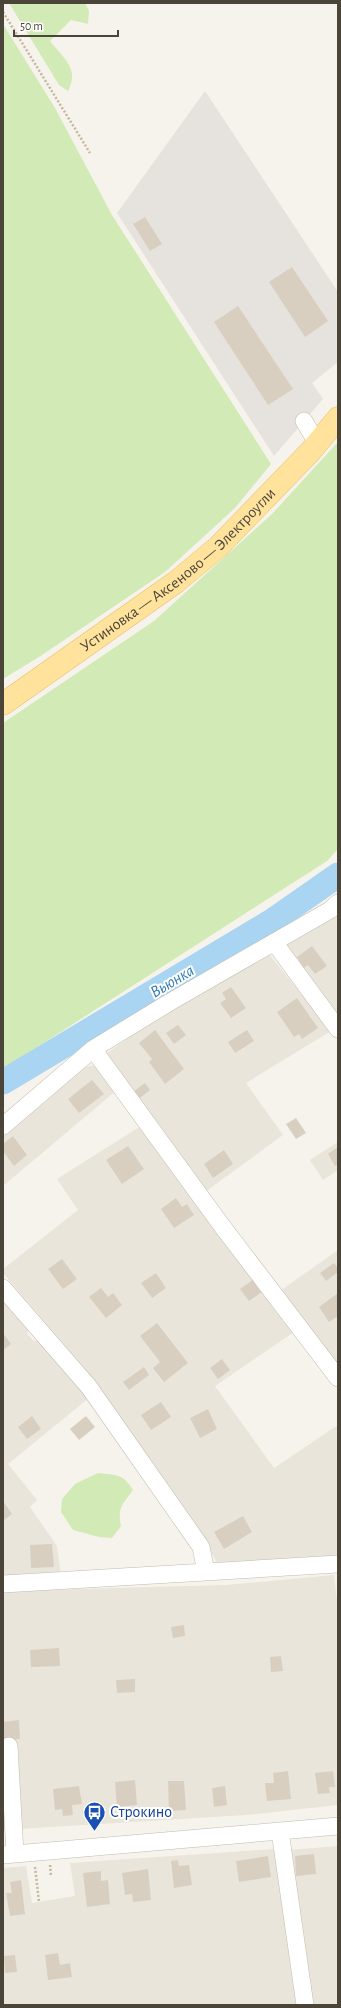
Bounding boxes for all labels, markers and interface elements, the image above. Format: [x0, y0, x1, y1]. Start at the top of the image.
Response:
scale bar [14, 12, 118, 38]
text: 50 m [20, 20, 43, 32]
street label: Устиновка — Аксеново — Электроугли [77, 485, 279, 655]
water label: Вьюнка [147, 961, 197, 1001]
bus stop icon: Строкино [81, 1799, 107, 1832]
place label: Строкино [110, 1804, 172, 1820]

